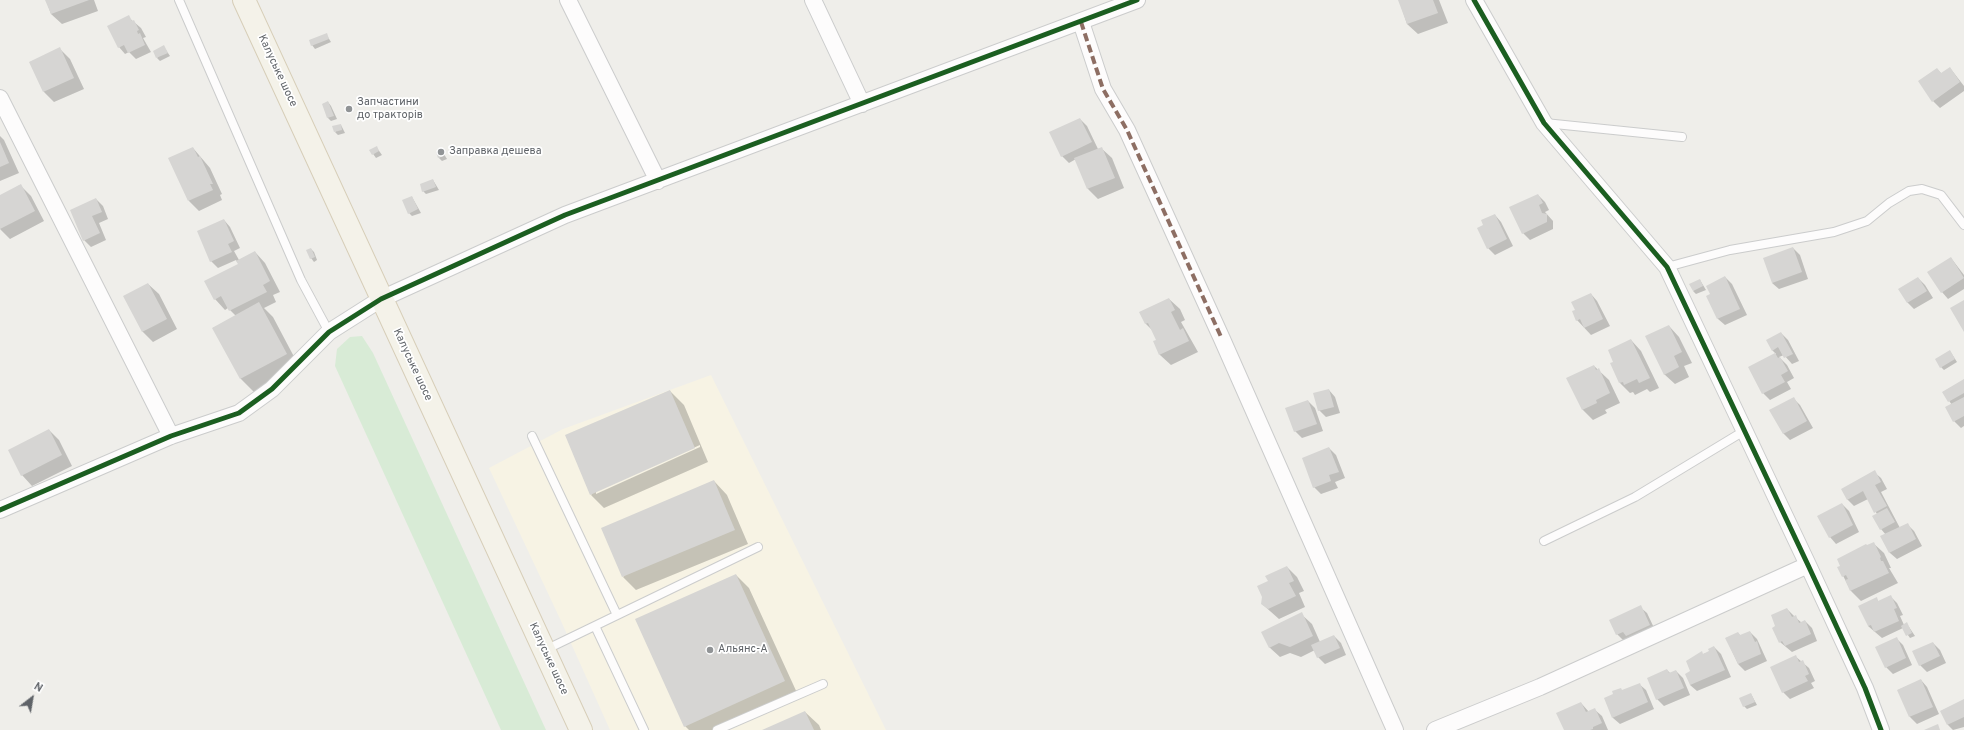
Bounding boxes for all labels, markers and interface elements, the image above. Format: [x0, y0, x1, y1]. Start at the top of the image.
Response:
street label: Калуське шосе [254, 33, 300, 109]
place label: Запчастини до тракторів [357, 96, 423, 122]
marker: Запчастини до тракторів [344, 104, 354, 114]
place label: Заправка дешева [449, 145, 541, 159]
marker: Заправка дешева [436, 147, 446, 157]
street label: Калуське шосе [389, 327, 435, 403]
street label: Калуське шосе [525, 621, 571, 697]
place label: Альянс-А [718, 643, 768, 657]
marker: Альянс-А [705, 645, 715, 655]
north arrow [12, 678, 52, 718]
text: N [31, 680, 45, 696]

